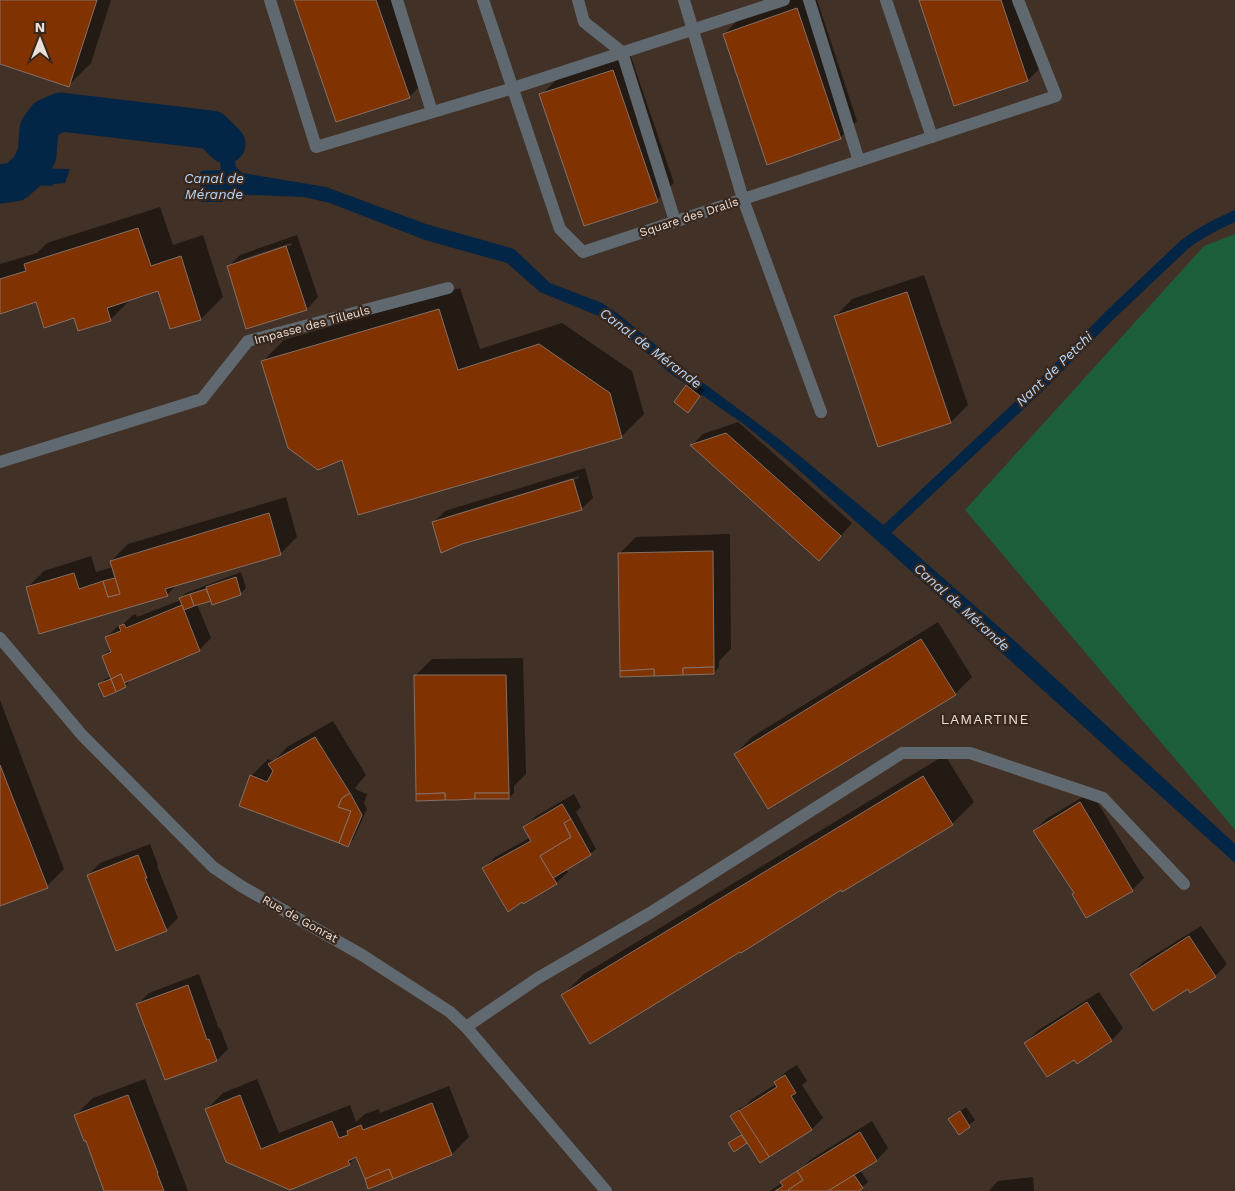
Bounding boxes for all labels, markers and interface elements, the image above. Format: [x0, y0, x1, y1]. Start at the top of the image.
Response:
north arrow [15, 15, 65, 65]
text: N [35, 19, 45, 35]
water label: Canal de Mérande [184, 170, 244, 202]
street label: Square des Dralis [638, 194, 740, 240]
street label: Impasse des Tilleuls [253, 303, 371, 347]
water label: Canal de Mérande [597, 305, 705, 391]
water label: Nant de Petchi [1013, 328, 1096, 409]
water label: Canal de Mérande [911, 560, 1013, 654]
district label: LAMARTINE [941, 711, 1029, 727]
street label: Rue de Gonrat [260, 892, 340, 946]

